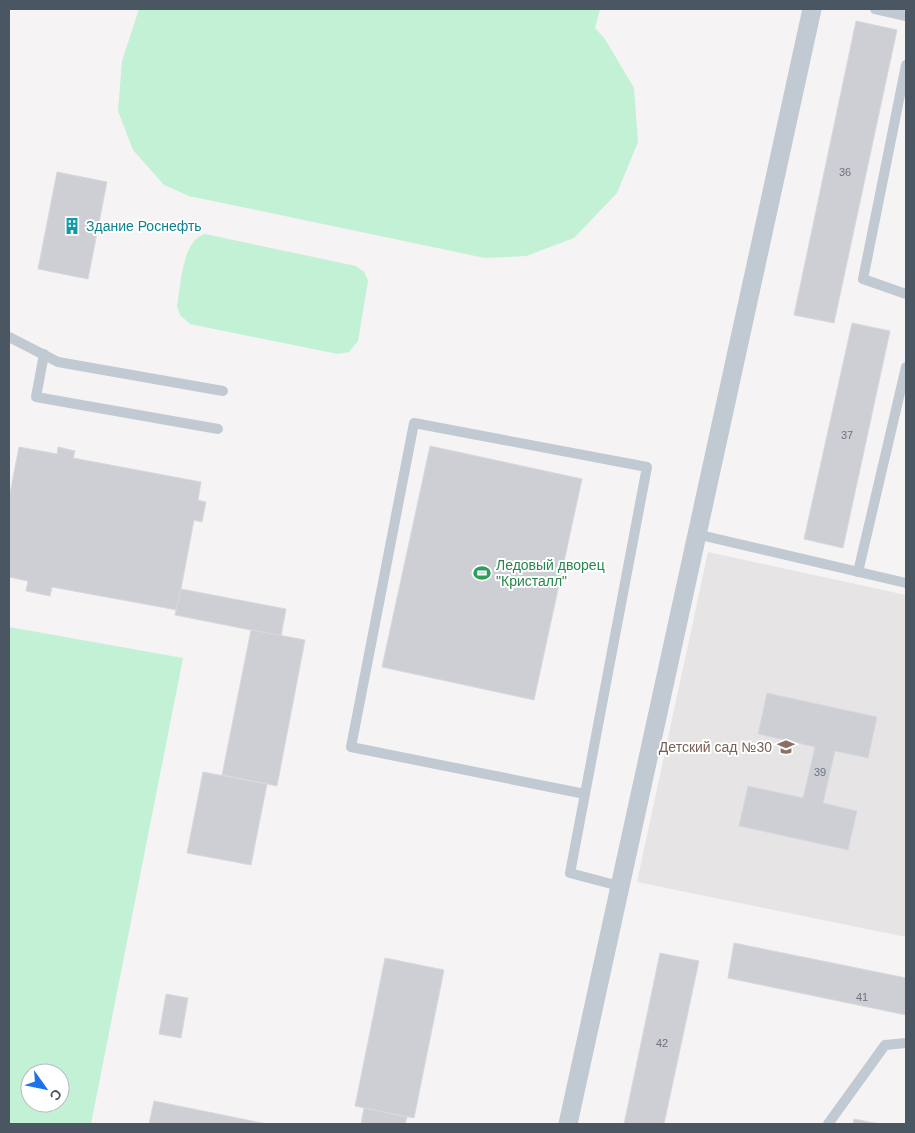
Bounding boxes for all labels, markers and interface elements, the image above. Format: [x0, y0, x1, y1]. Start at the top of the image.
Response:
house number: 36 [839, 166, 851, 178]
building icon: Здание Роснефть [62, 216, 82, 236]
place label: Здание Роснефть [86, 218, 202, 234]
house number: 37 [841, 429, 853, 441]
place label: Ледовый дворец "Кристалл" [496, 557, 605, 589]
sports icon: Ледовый дворец "Кристалл" [472, 563, 492, 583]
school or university icon: Детский сад №30 [776, 737, 796, 757]
place label: Детский сад №30 [659, 739, 772, 755]
house number: 39 [814, 766, 826, 778]
house number: 41 [856, 991, 868, 1003]
house number: 42 [656, 1037, 668, 1049]
north arrow [20, 1063, 70, 1113]
text: С [46, 1086, 65, 1104]

